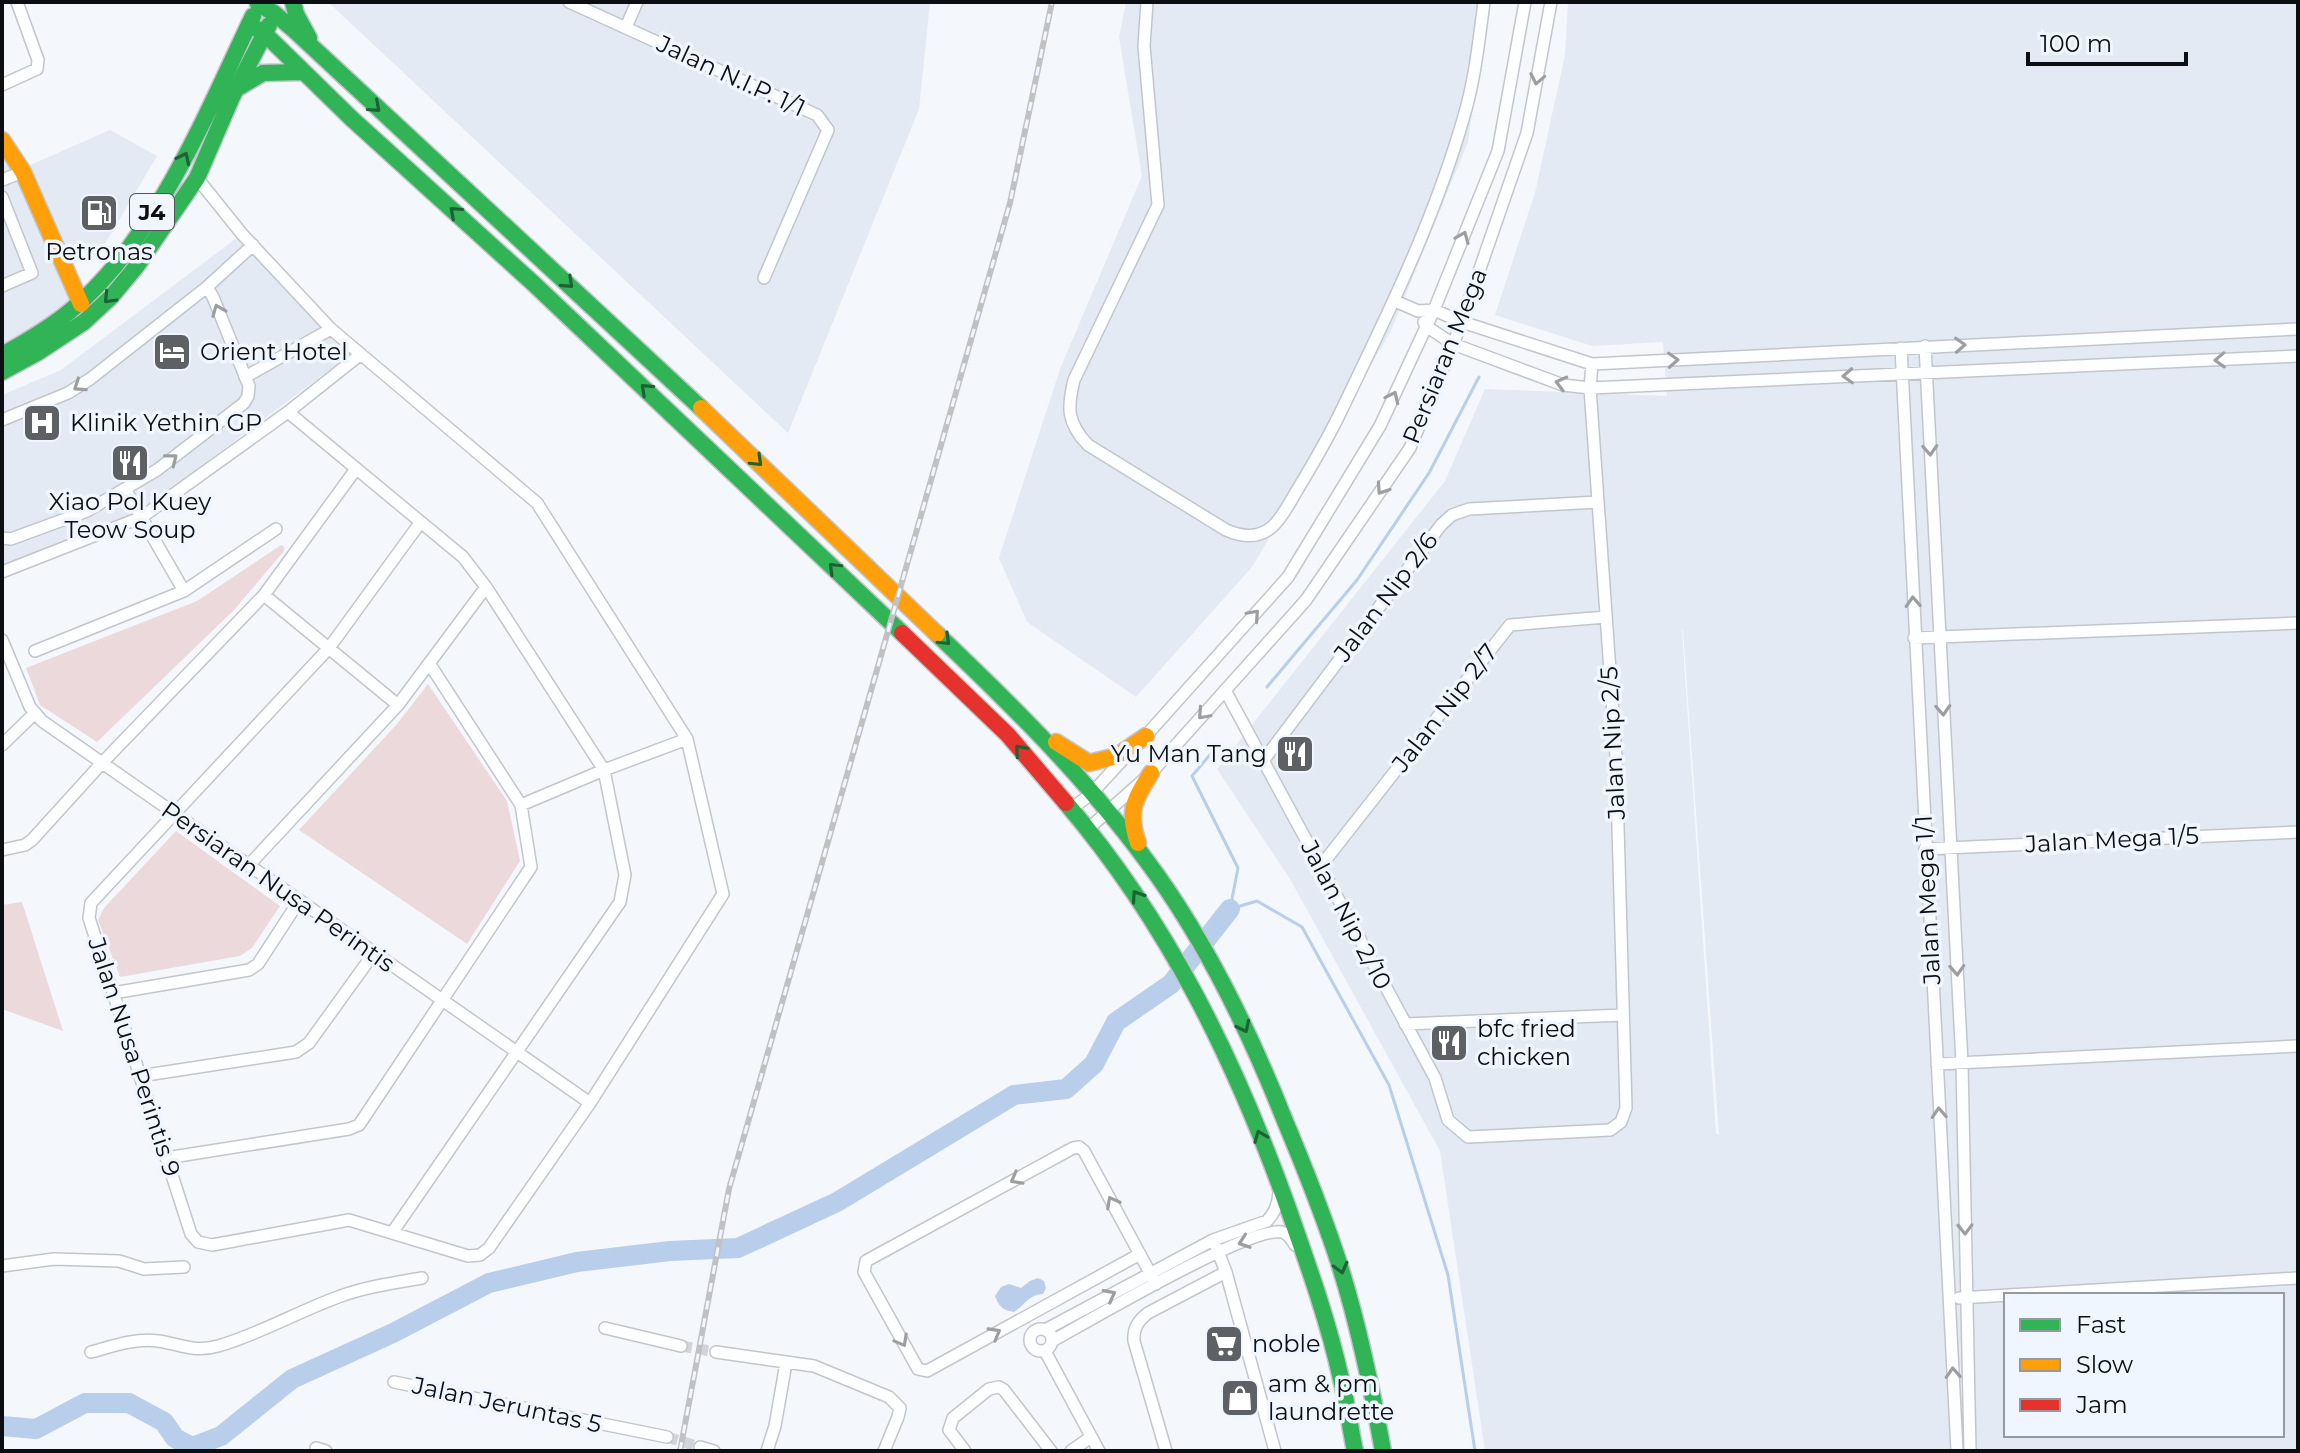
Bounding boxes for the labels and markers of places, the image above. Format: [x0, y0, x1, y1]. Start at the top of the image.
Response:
fuel station icon: Petronas [78, 192, 120, 234]
place label: Petronas [45, 237, 153, 266]
hotel icon: Orient Hotel [151, 331, 193, 373]
place label: Orient Hotel [200, 337, 348, 366]
hospital icon: Klinik Yethin GP [21, 402, 63, 444]
place label: Klinik Yethin GP [70, 408, 262, 437]
restaurant icon: Xiao Pol Kuey Teow Soup [109, 442, 151, 484]
place label: Xiao Pol Kuey Teow Soup [49, 487, 211, 544]
restaurant icon: Yu Man Tang [1274, 733, 1316, 775]
place label: Yu Man Tang [1111, 739, 1267, 768]
place label: bfc fried chicken [1477, 1014, 1576, 1071]
restaurant icon: bfc fried chicken [1428, 1022, 1470, 1064]
supermarket icon: noble [1203, 1323, 1245, 1365]
place label: noble [1252, 1329, 1321, 1358]
place label: am & pm laundrette [1268, 1369, 1394, 1426]
shop icon: am & pm laundrette [1219, 1377, 1261, 1419]

